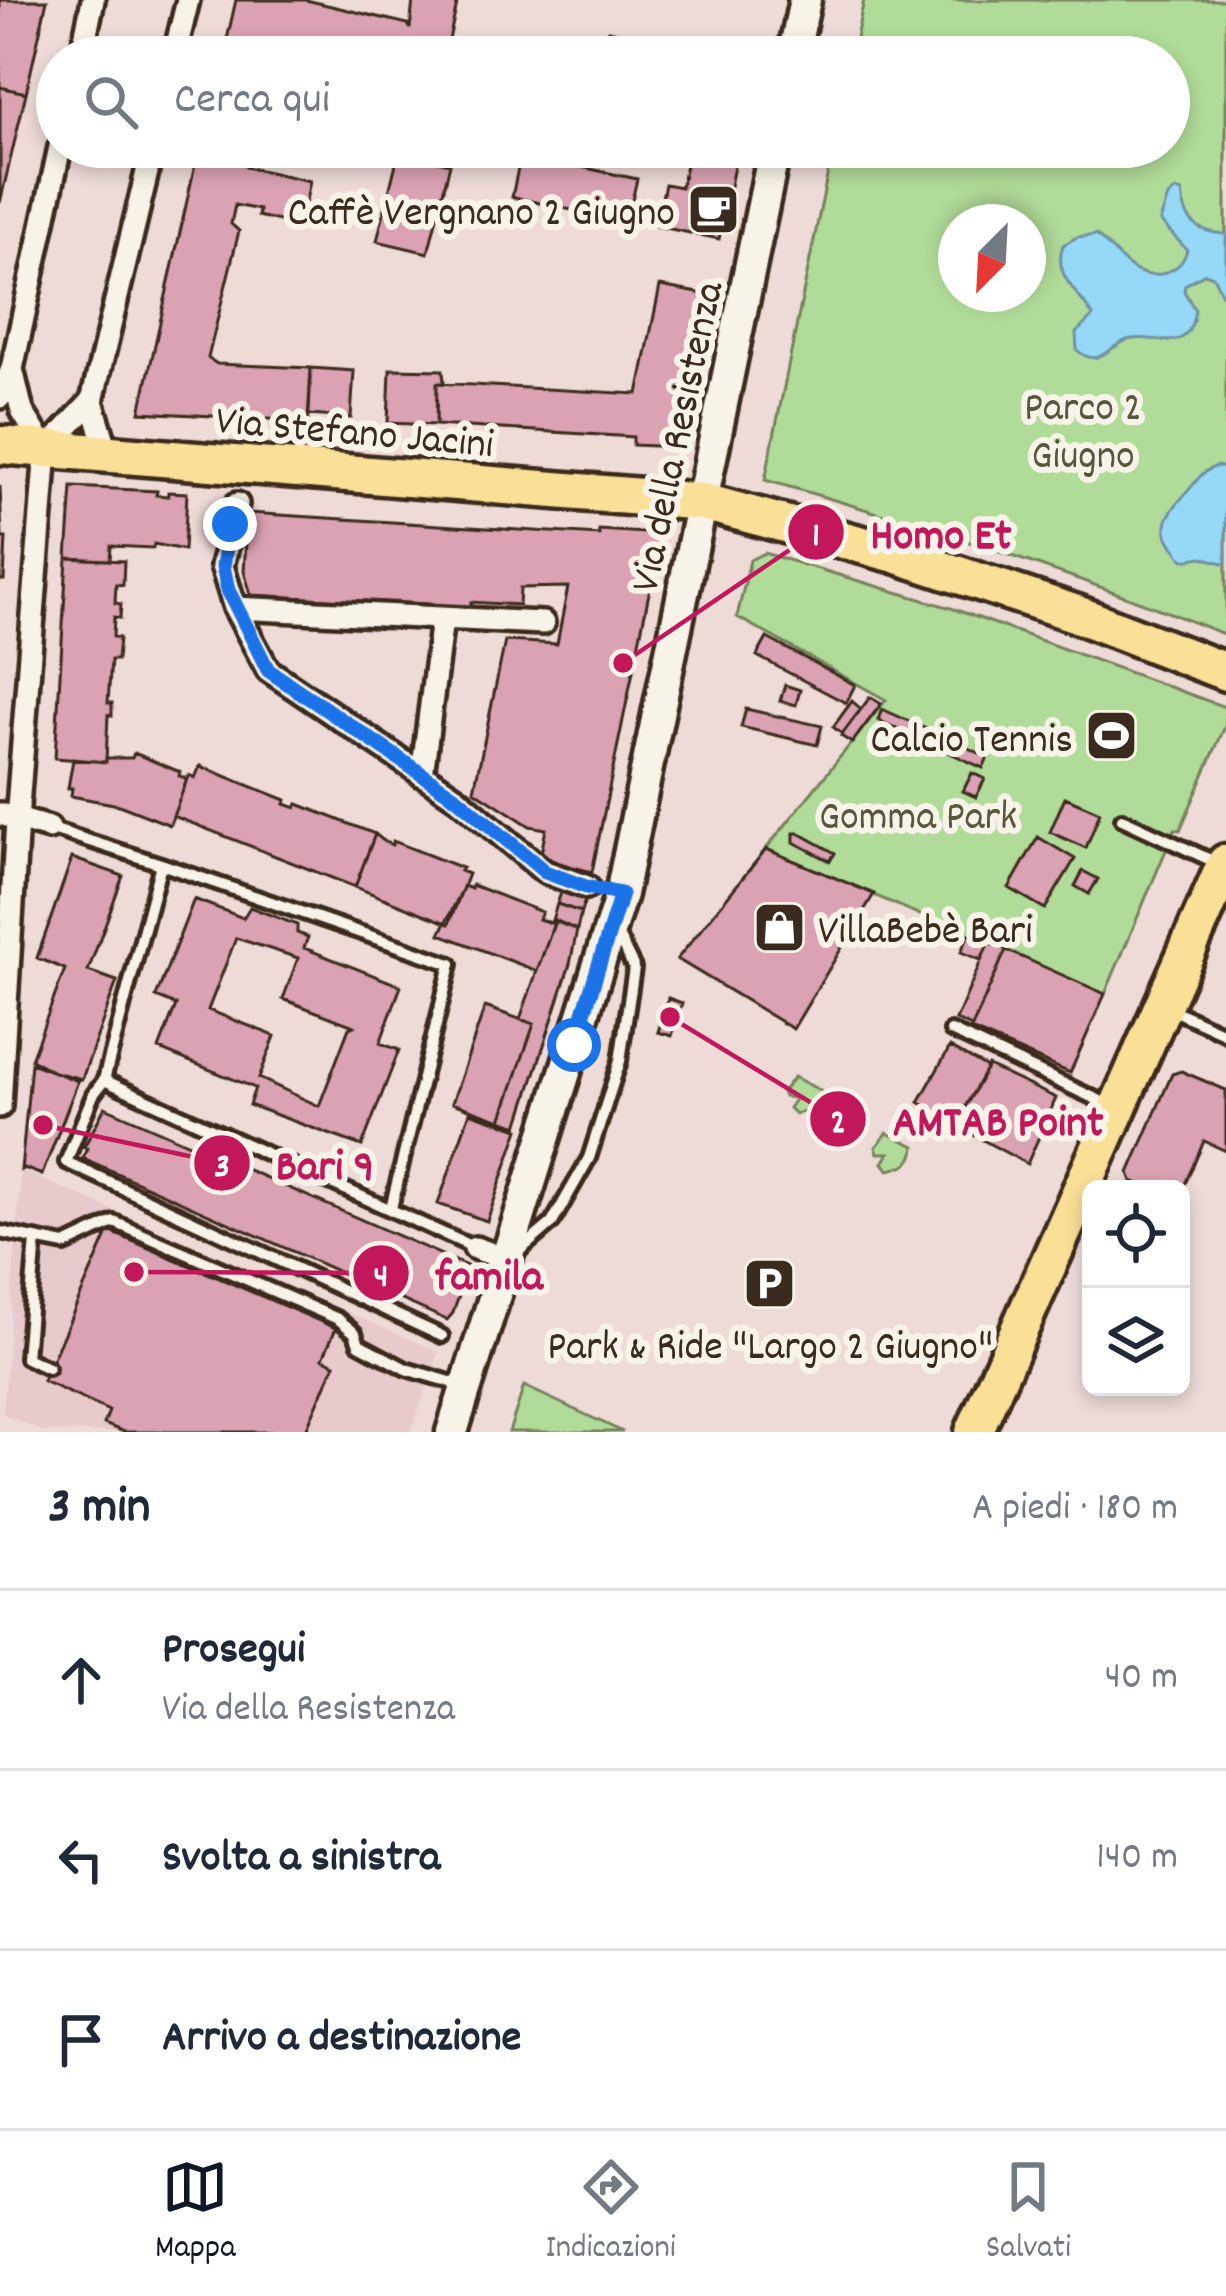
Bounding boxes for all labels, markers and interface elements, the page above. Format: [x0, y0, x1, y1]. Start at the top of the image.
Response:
search box [36, 36, 1190, 168]
icon: search [78, 69, 144, 135]
text: Cerca qui [174, 70, 330, 134]
cafe icon: Caffè Vergnano 2 Giugno [686, 181, 742, 237]
place label: Caffè Vergnano 2 Giugno [287, 186, 675, 246]
north arrow [938, 204, 1046, 312]
street label: Via della Resistenza [619, 276, 743, 598]
park label: Parco 2 Giugno [1024, 381, 1142, 489]
street label: Via Stefano Jacini [213, 394, 496, 478]
callout: Homo Et [786, 492, 1035, 573]
route end [203, 497, 257, 551]
text: Homo Et [870, 507, 1012, 571]
text: 1 [812, 512, 820, 564]
sports icon: Calcio Tennis [1084, 708, 1140, 764]
place label: Calcio Tennis [870, 713, 1073, 773]
park label: Gomma Park [819, 790, 1017, 850]
shop icon: VillaBebè Bari [751, 899, 807, 955]
place label: VillaBebè Bari [818, 904, 1033, 964]
route start [547, 1018, 601, 1072]
callout: AMTAB Point [808, 1079, 1127, 1160]
text: AMTAB Point [892, 1094, 1104, 1158]
text: 2 [830, 1099, 846, 1151]
callout: Bari 9 [192, 1123, 398, 1204]
text: Bari 9 [276, 1138, 374, 1202]
text: 3 [214, 1143, 230, 1195]
map controls [1082, 1180, 1190, 1396]
button: locate [1082, 1180, 1190, 1288]
callout: famila [351, 1233, 567, 1314]
text: famila [435, 1248, 545, 1312]
text: 4 [374, 1253, 388, 1305]
parking icon: Park & Ride "Largo 2 Giugno" [742, 1256, 798, 1312]
button: layers [1082, 1288, 1190, 1396]
place label: Park & Ride "Largo 2 Giugno" [547, 1320, 993, 1380]
text: 3 min [48, 1474, 150, 1546]
text: A piedi · 180 m [972, 1483, 1178, 1538]
text: Prosegui [162, 1620, 305, 1684]
icon: ahead [48, 1647, 114, 1713]
text: 40 m [1105, 1652, 1178, 1707]
text: Via della Resistenza [162, 1684, 455, 1739]
icon: left [48, 1827, 114, 1893]
text: Svolta a sinistra [162, 1828, 440, 1892]
text: 140 m [1096, 1832, 1178, 1887]
icon: arrive [48, 2007, 114, 2073]
text: Arrivo a destinazione [162, 2008, 521, 2072]
tab: Mappa [155, 2154, 236, 2273]
tab: Indicazioni [546, 2154, 676, 2273]
tab: Salvati [986, 2154, 1071, 2273]

